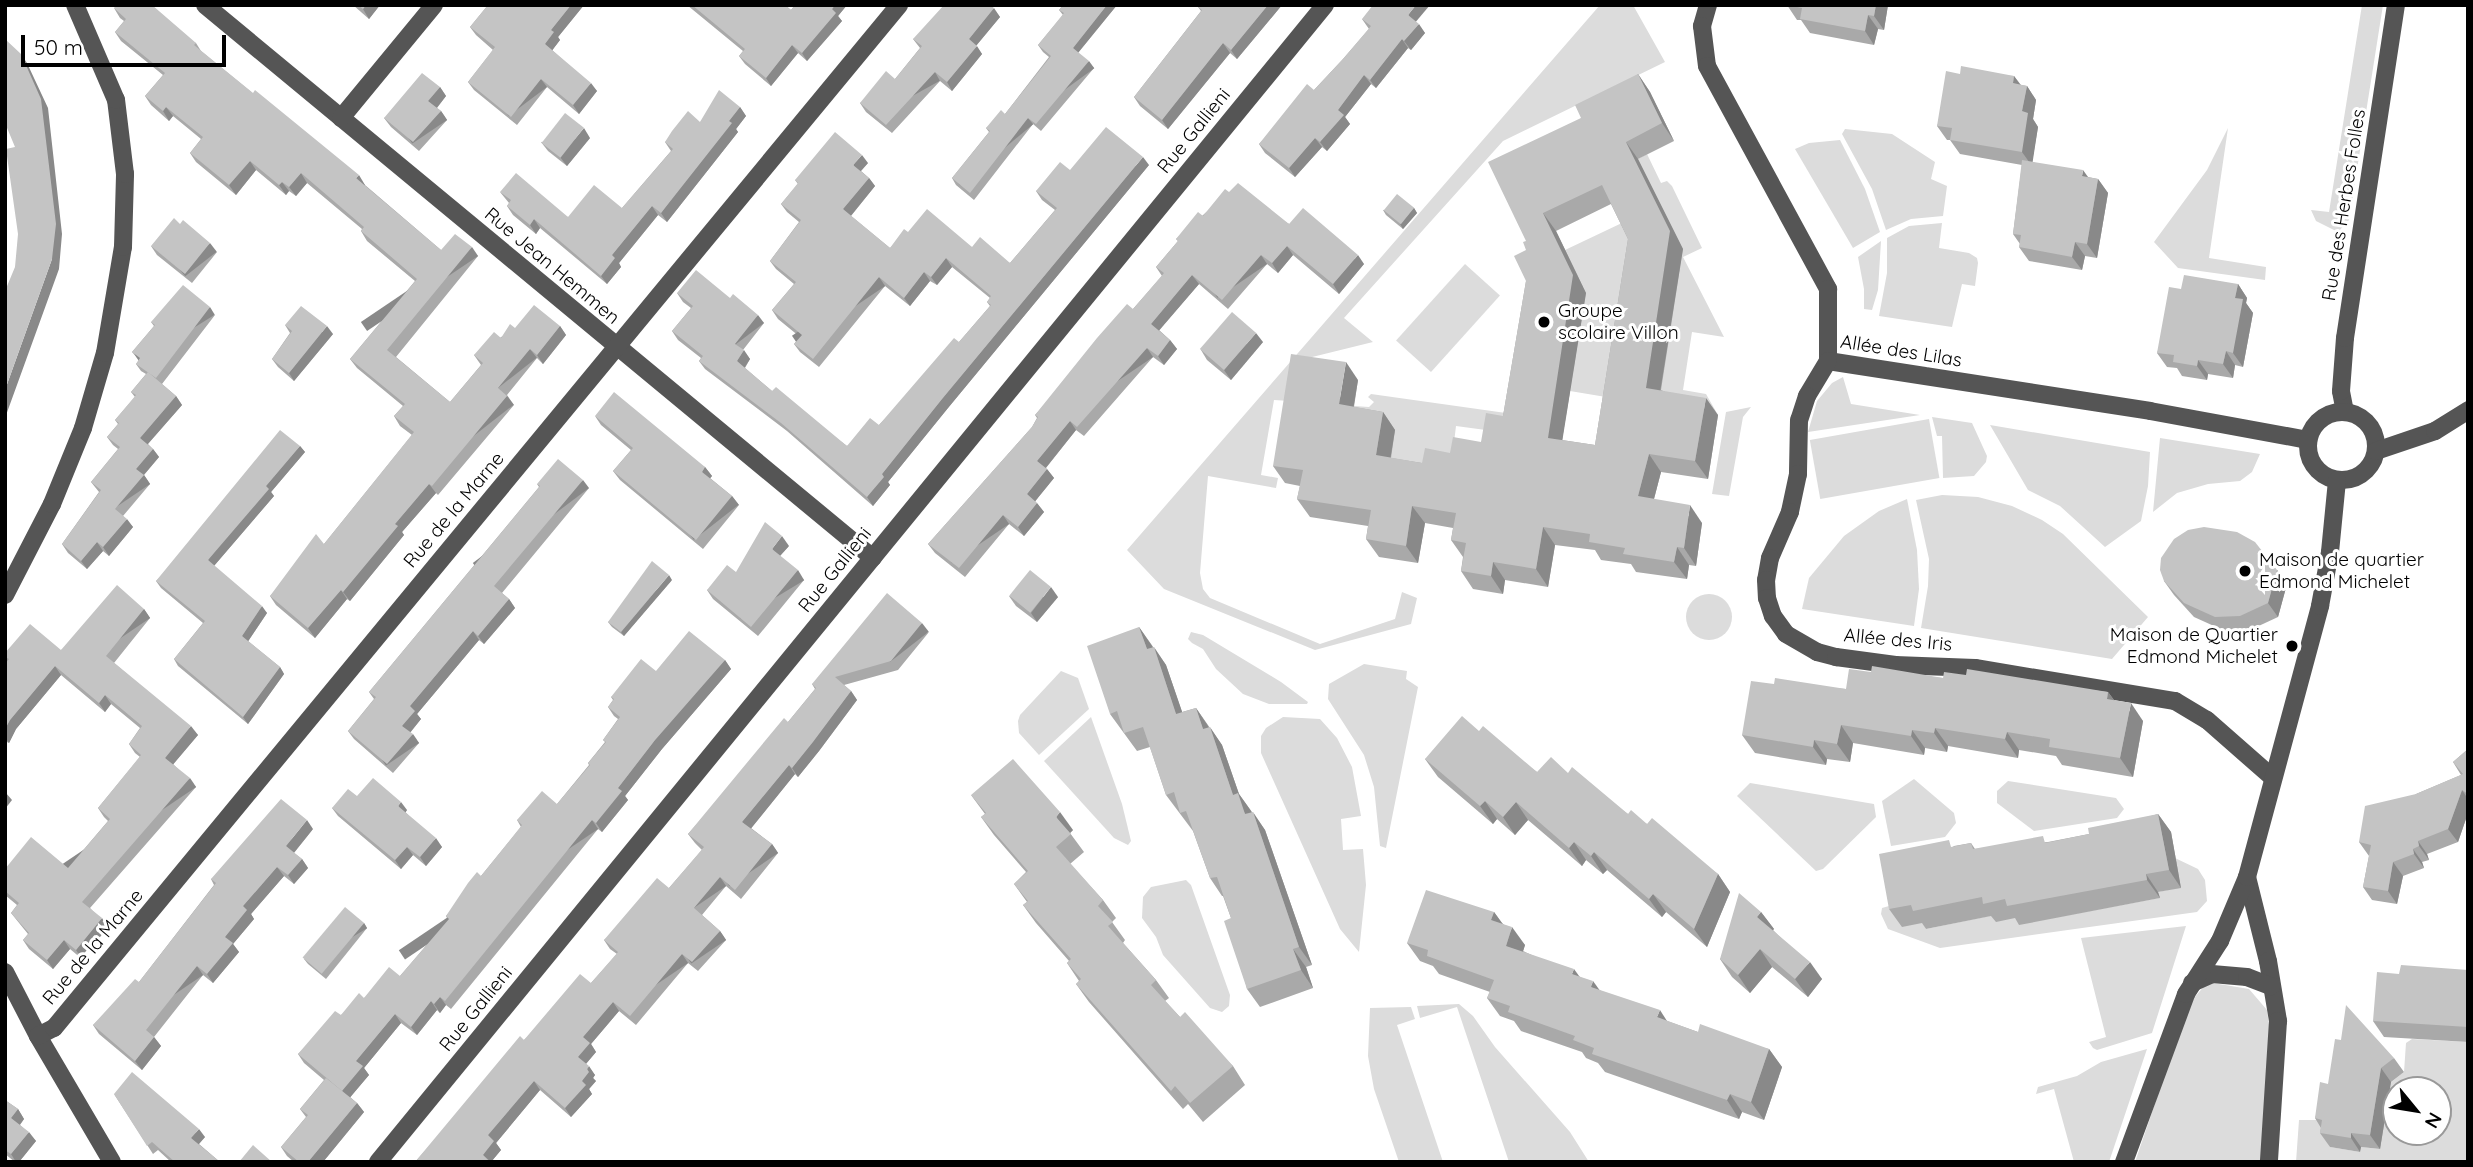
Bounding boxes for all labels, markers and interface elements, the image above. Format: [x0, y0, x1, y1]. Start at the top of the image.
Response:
scale bar [24, 21, 229, 65]
text: 50 m [34, 34, 83, 60]
street label: Rue Gallieni [1153, 84, 1235, 178]
street label: Rue des Herbes Folles [2318, 107, 2370, 303]
street label: Rue Jean Hemmen [480, 203, 624, 329]
place label: Groupe scolaire Villon [1558, 300, 1679, 344]
marker: Groupe scolaire Villon [1536, 314, 1552, 330]
street label: Allée des Lilas [1839, 330, 1963, 372]
street label: Rue de la Marne [399, 448, 509, 572]
street label: Rue Gallieni [794, 523, 876, 617]
place label: Maison de quartier Edmond Michelet [2259, 549, 2424, 593]
marker: Maison de quartier Edmond Michelet [2237, 563, 2253, 579]
street label: Allée des Iris [1843, 624, 1953, 656]
place label: Maison de Quartier Edmond Michelet [2110, 624, 2278, 668]
marker: Maison de Quartier Edmond Michelet [2284, 638, 2300, 654]
street label: Rue de la Marne [38, 885, 148, 1009]
street label: Rue Gallieni [435, 962, 517, 1056]
north arrow [2382, 1076, 2452, 1146]
text: N [2420, 1108, 2447, 1133]

